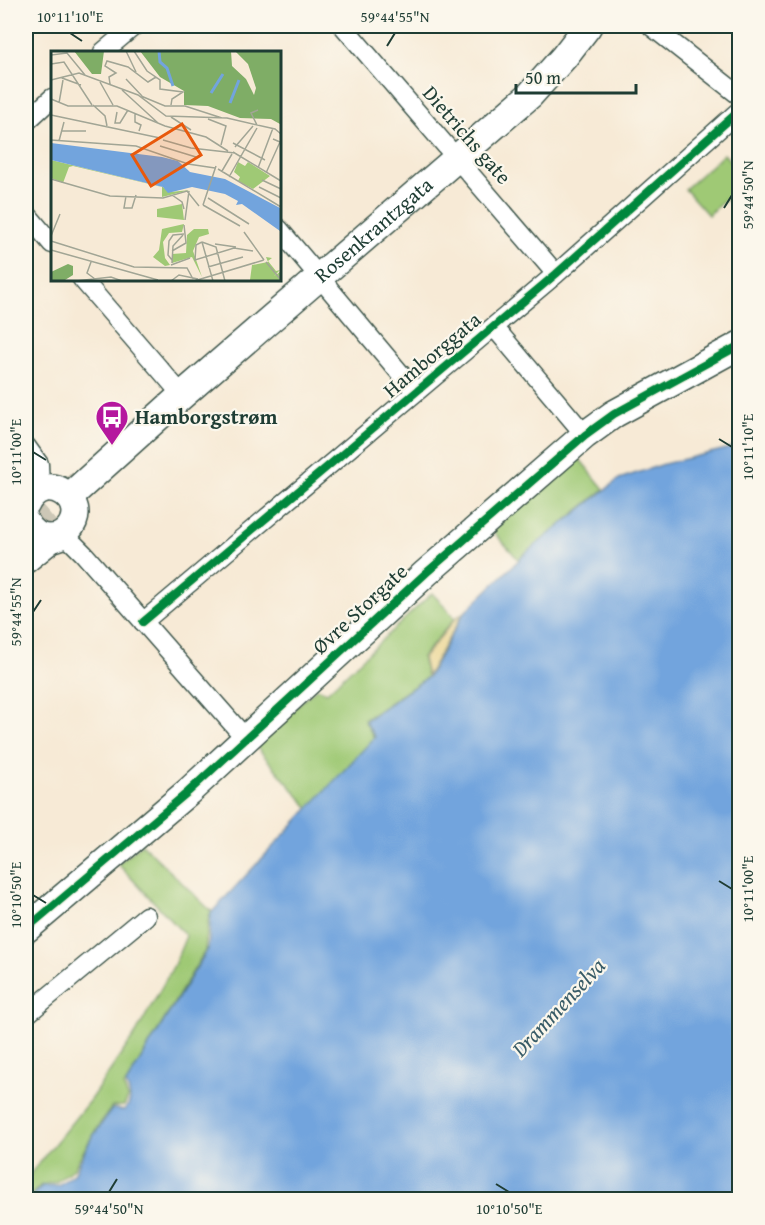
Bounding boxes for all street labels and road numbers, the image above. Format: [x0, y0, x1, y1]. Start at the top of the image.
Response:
street label: Dietrichs gate [416, 79, 519, 191]
street label: Rosenkrantzgata [307, 170, 439, 290]
street label: Hamborggata [376, 304, 487, 405]
street label: Øvre Storgate [305, 556, 414, 661]

